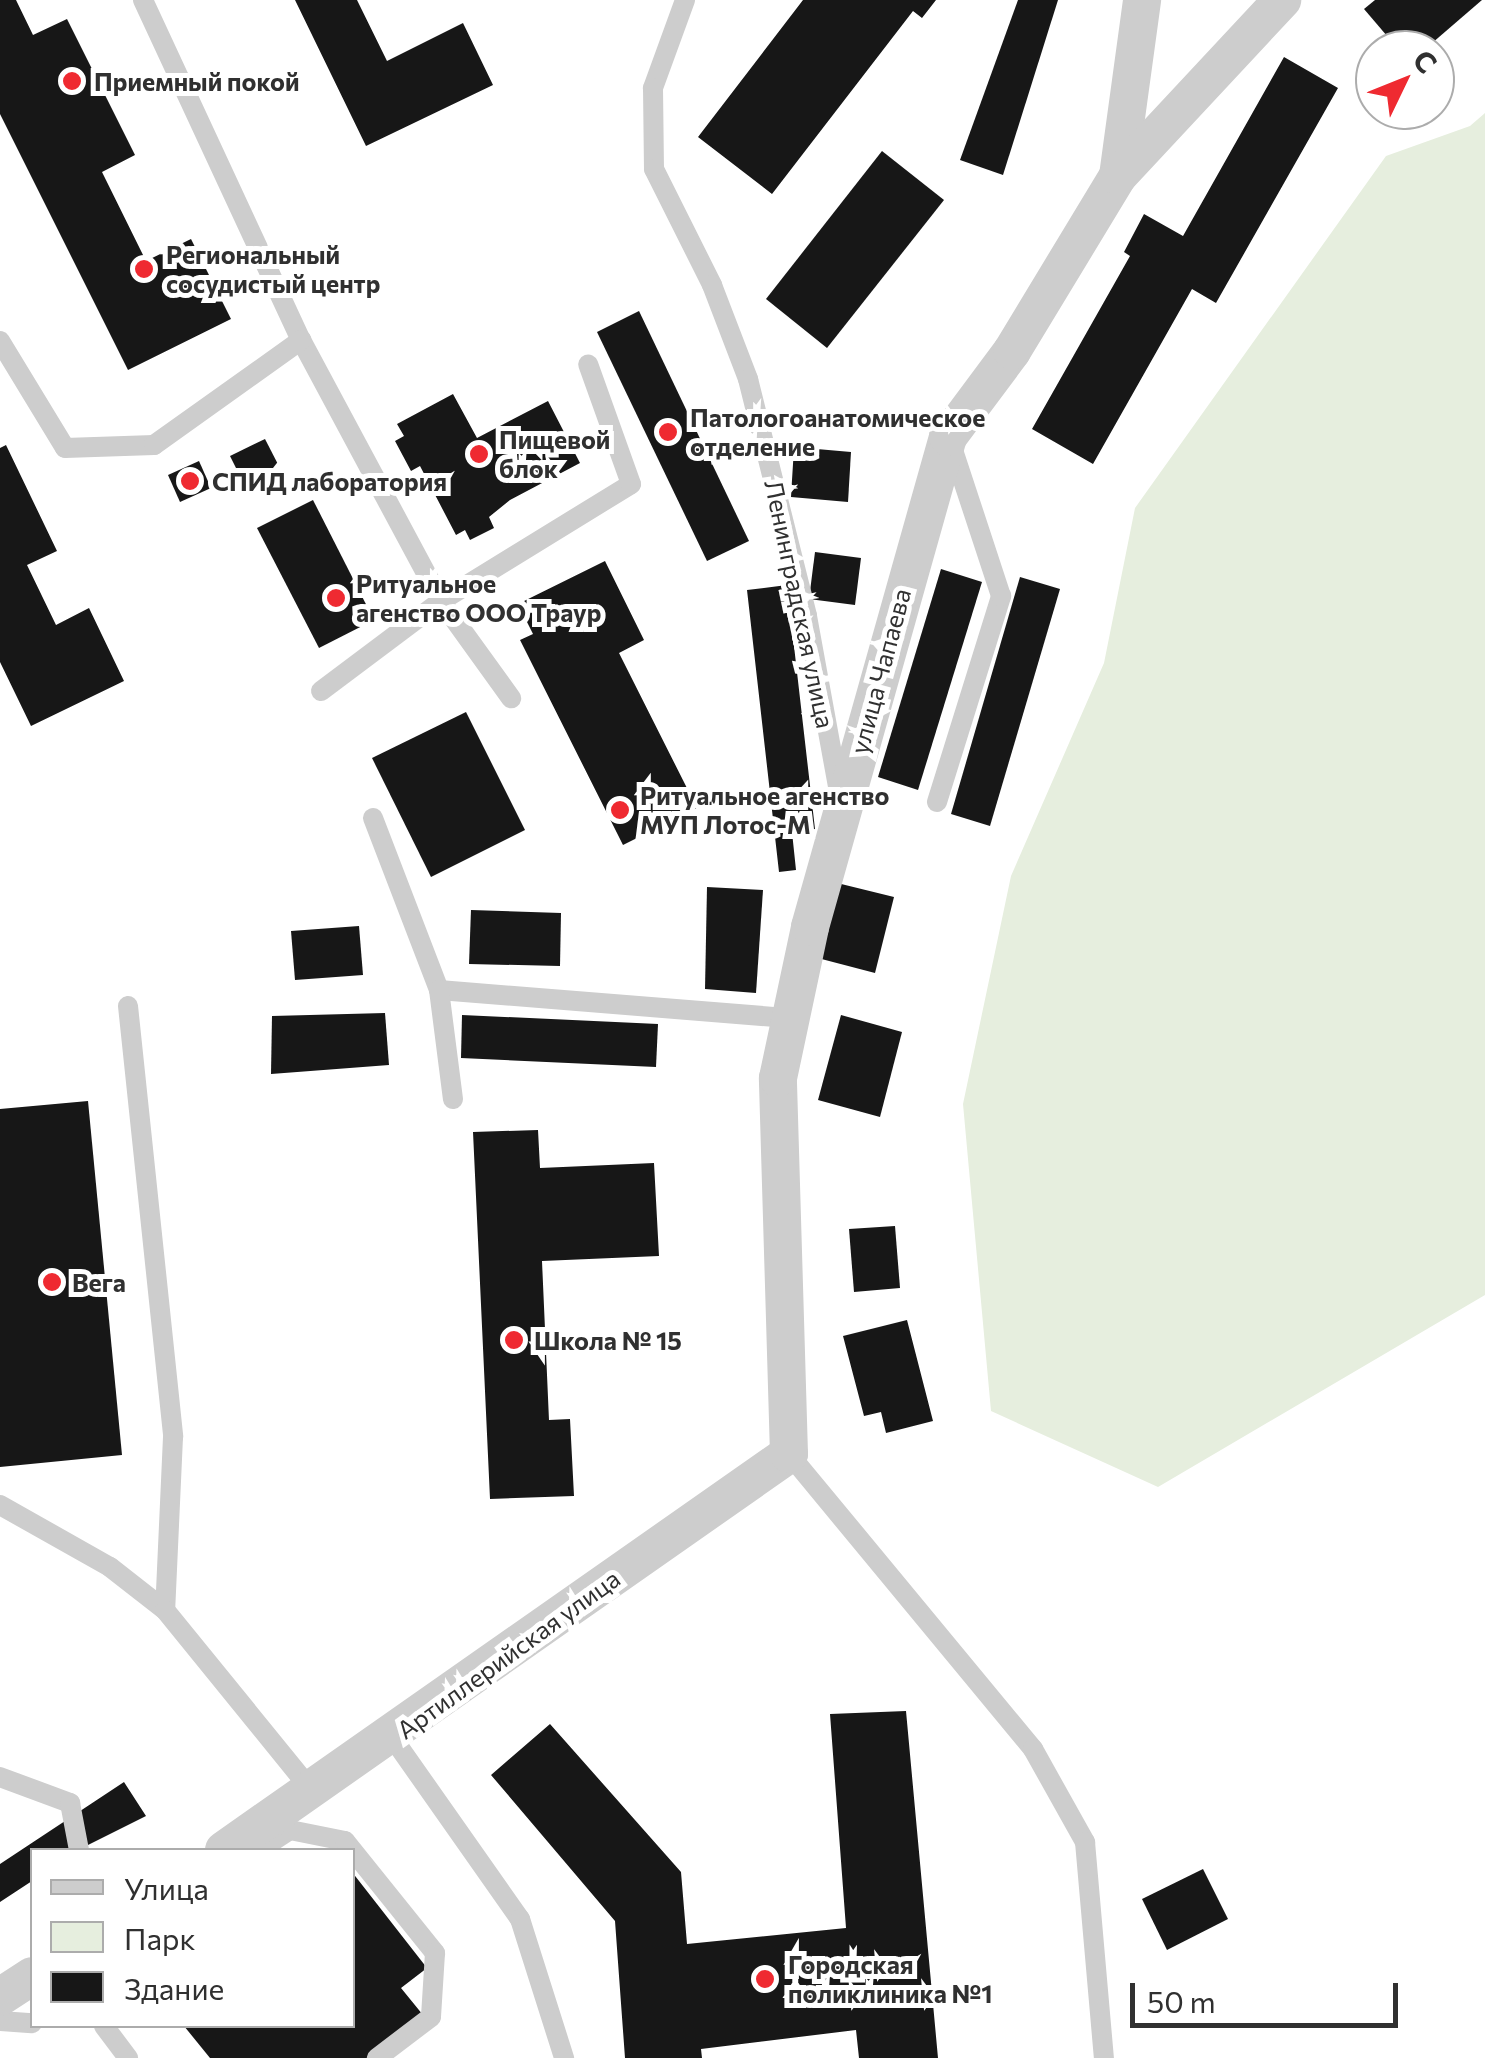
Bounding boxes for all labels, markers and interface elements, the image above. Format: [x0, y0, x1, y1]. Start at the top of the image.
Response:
north arrow [1355, 30, 1455, 130]
text: С [1407, 42, 1444, 79]
place label: Приемный покой [94, 66, 300, 96]
marker: Приемный покой [59, 68, 85, 94]
place label: Региональный сосудистый центр [166, 240, 380, 299]
marker: Региональный сосудистый центр [131, 256, 157, 282]
place label: Патологоанатомическое отделение [690, 403, 985, 462]
marker: Патологоанатомическое отделение [655, 419, 681, 445]
place label: Пищевой блок [499, 425, 610, 484]
marker: Пищевой блок [468, 443, 490, 465]
place label: СПИД лаборатория [212, 466, 447, 496]
marker: СПИД лаборатория [177, 468, 203, 494]
street label: Ленинградская улица [759, 477, 841, 731]
place label: Ритуальное агенство ООО Траур [356, 569, 601, 628]
street label: улица Чапаева [844, 585, 916, 757]
marker: Ритуальное агенство ООО Траур [325, 587, 347, 609]
place label: Ритуальное агенство МУП Лотос-М [640, 781, 889, 840]
marker: Ритуальное агенство МУП Лотос-М [609, 799, 631, 821]
place label: Вега [72, 1267, 126, 1297]
marker: Вега [41, 1271, 63, 1293]
place label: Школа № 15 [534, 1325, 682, 1355]
marker: Школа № 15 [503, 1329, 525, 1351]
street label: Артиллерийская улица [391, 1563, 625, 1745]
legend [30, 1848, 355, 2028]
text: Улица [124, 1869, 209, 1906]
text: Парк [124, 1919, 196, 1956]
place label: Городская поликлиника №1 [788, 1950, 993, 2009]
scale bar [1135, 1963, 1402, 2025]
marker: Городская поликлиника №1 [752, 1966, 778, 1992]
text: Здание [124, 1969, 224, 2006]
text: 50 m [1147, 1982, 1216, 2019]

